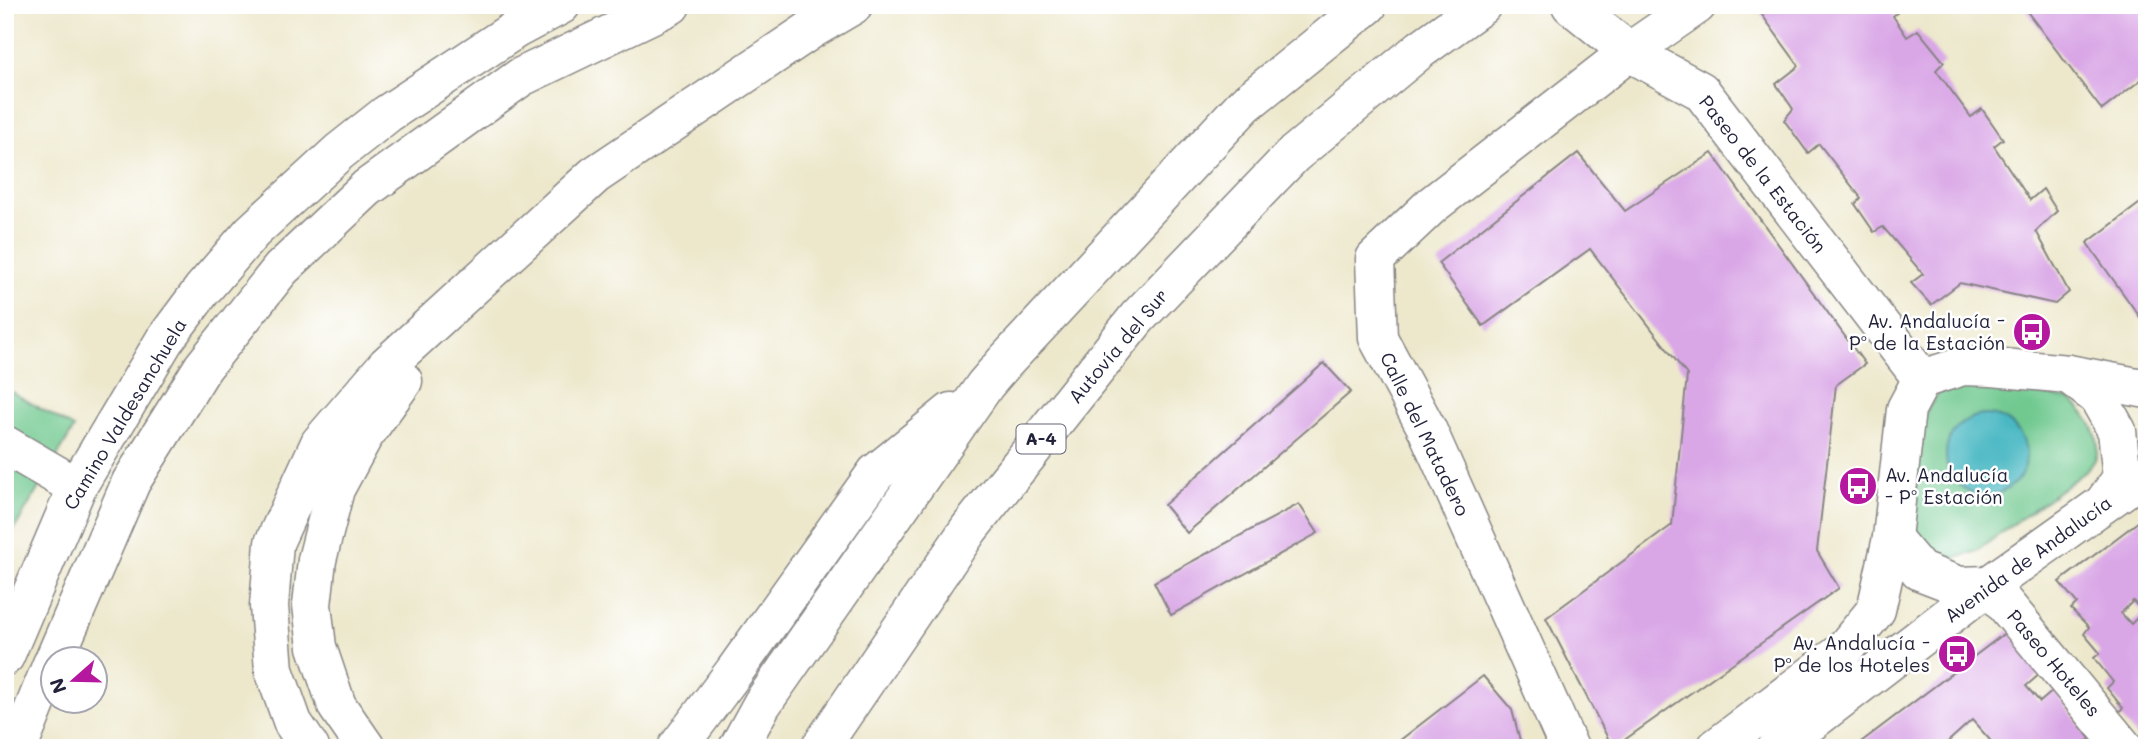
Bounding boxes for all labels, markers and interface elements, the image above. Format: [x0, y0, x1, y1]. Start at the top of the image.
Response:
street label: Paseo de la Estación [1694, 90, 1833, 258]
street label: Autovía del Sur [1062, 283, 1173, 408]
place label: Av. Andalucía - Pº de la Estación [1849, 308, 2005, 355]
bus stop icon: Av. Andalucía - Pº de la Estación [2011, 311, 2053, 353]
street label: Camino Valdesanchuela [57, 313, 192, 514]
street label: Calle del Matadero [1375, 348, 1476, 520]
road number: A-4 [1016, 424, 1066, 454]
place label: Av. Andalucía - Pº Estación [1885, 462, 2009, 509]
bus stop icon: Av. Andalucía - Pº Estación [1837, 465, 1879, 507]
street label: Avenida de Andalucía [1939, 489, 2116, 628]
street label: Paseo Hoteles [2002, 604, 2107, 721]
place label: Av. Andalucía - Pº de los Hoteles [1774, 630, 1930, 677]
bus stop icon: Av. Andalucía - Pº de los Hoteles [1936, 633, 1978, 675]
north arrow [38, 644, 108, 714]
text: N [43, 675, 72, 697]

